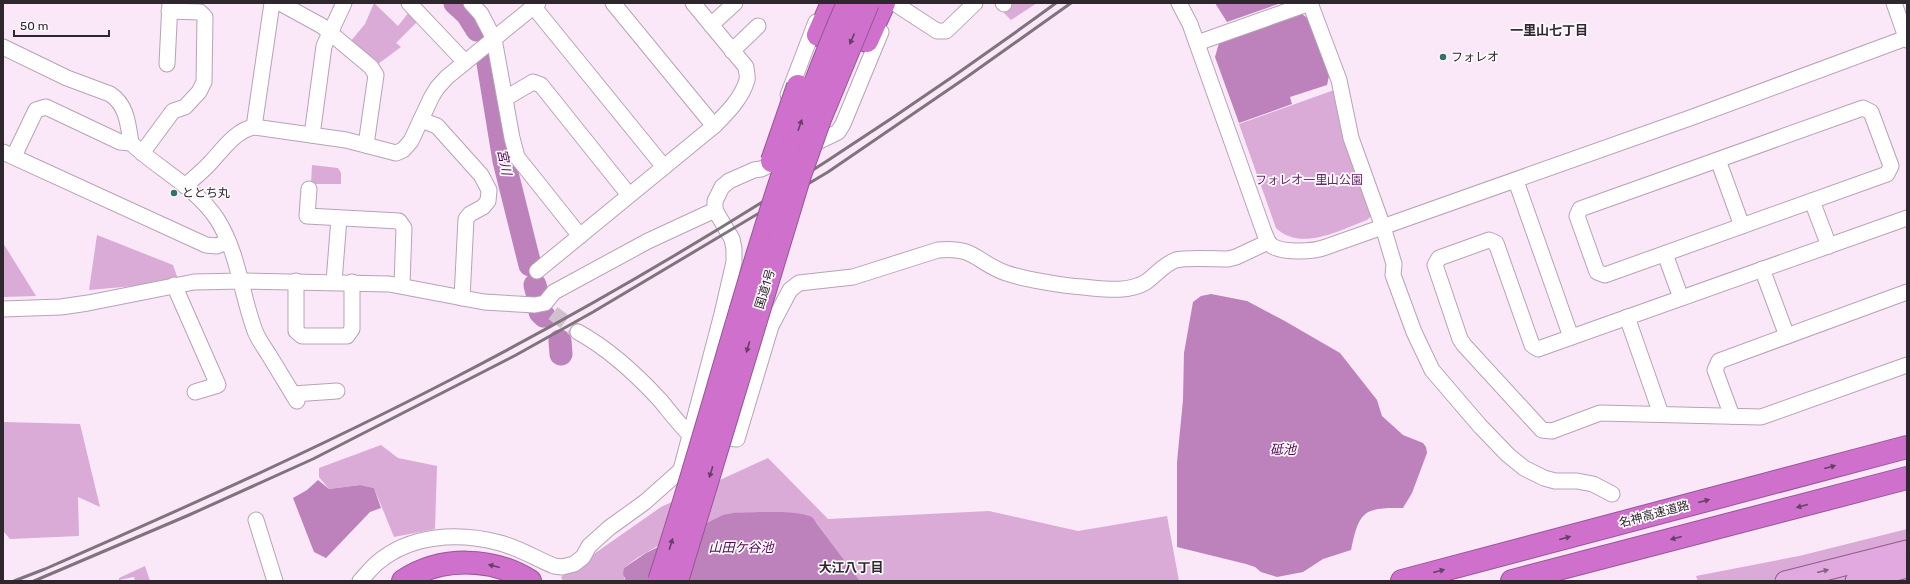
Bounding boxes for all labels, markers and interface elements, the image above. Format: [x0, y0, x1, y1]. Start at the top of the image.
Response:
scale bar [14, 12, 109, 38]
text: 50 m [20, 19, 48, 33]
district label: 一里山七丁目 [1510, 23, 1588, 38]
one-way arrow [849, 33, 855, 44]
place label: フォレオ [1451, 50, 1499, 64]
marker: フォレオ [1438, 52, 1448, 62]
one-way arrow [797, 119, 803, 131]
water label: 宮川 [494, 148, 515, 178]
park label: フォレオ一里山公園 [1255, 173, 1363, 187]
place label: ととち丸 [182, 186, 230, 200]
marker: ととち丸 [169, 188, 179, 198]
street label: 国道1号 [752, 267, 778, 311]
one-way arrow [745, 342, 751, 354]
water label: 砥池 [1270, 442, 1298, 457]
one-way arrow [1824, 464, 1836, 470]
one-way arrow [708, 466, 714, 478]
one-way arrow [1698, 497, 1710, 503]
street label: 名神高速道路 [1617, 498, 1691, 530]
one-way arrow [1795, 503, 1808, 509]
one-way arrow [1559, 535, 1571, 541]
one-way arrow [1669, 536, 1682, 542]
one-way arrow [668, 537, 674, 549]
water label: 山田ケ谷池 [708, 540, 775, 555]
district label: 大江八丁目 [818, 560, 884, 575]
one-way arrow [488, 563, 500, 569]
one-way arrow [1434, 568, 1446, 574]
one-way arrow [1817, 568, 1829, 574]

